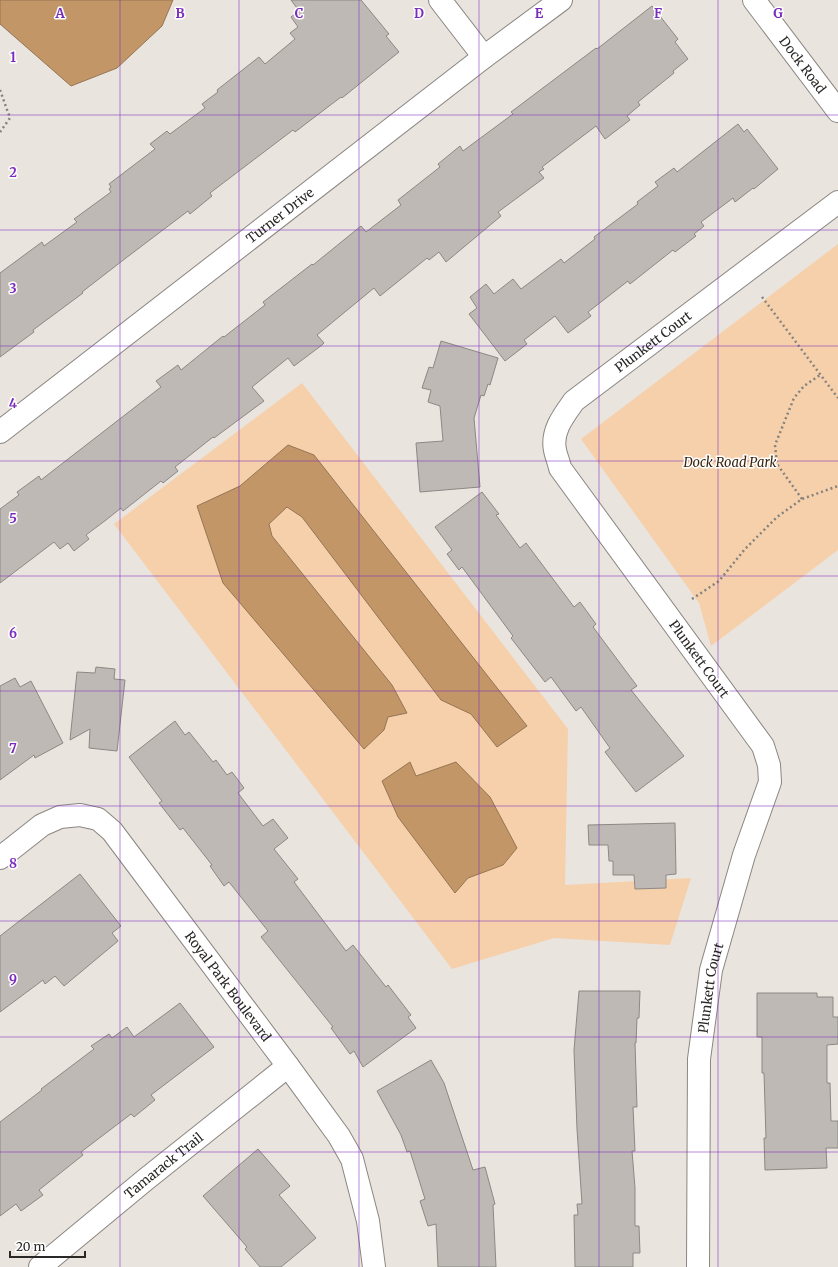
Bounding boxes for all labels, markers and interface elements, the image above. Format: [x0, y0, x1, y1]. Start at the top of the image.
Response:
text: A [54, 5, 65, 22]
text: B [175, 5, 185, 22]
text: C [295, 5, 304, 22]
text: D [414, 5, 424, 22]
text: E [535, 5, 544, 22]
text: F [654, 5, 662, 22]
text: G [773, 5, 783, 22]
street label: Dock Road [776, 33, 830, 97]
text: 1 [10, 49, 16, 66]
text: 2 [9, 164, 17, 181]
street label: Turner Drive [243, 183, 317, 247]
text: 3 [9, 280, 17, 297]
street label: Plunkett Court [611, 307, 695, 376]
text: 4 [9, 395, 18, 412]
park label: Dock Road Park [682, 454, 777, 471]
text: 5 [9, 510, 17, 527]
street label: Plunkett Court [665, 617, 733, 701]
text: 6 [9, 625, 17, 642]
text: 7 [9, 740, 17, 757]
text: 8 [9, 855, 17, 872]
street label: Royal Park Boulevard [181, 928, 275, 1045]
street label: Plunkett Court [694, 941, 727, 1034]
text: 9 [9, 971, 17, 988]
street label: Tamarack Trail [121, 1129, 206, 1202]
scale bar [10, 1233, 85, 1259]
text: 20 m [16, 1239, 45, 1254]

